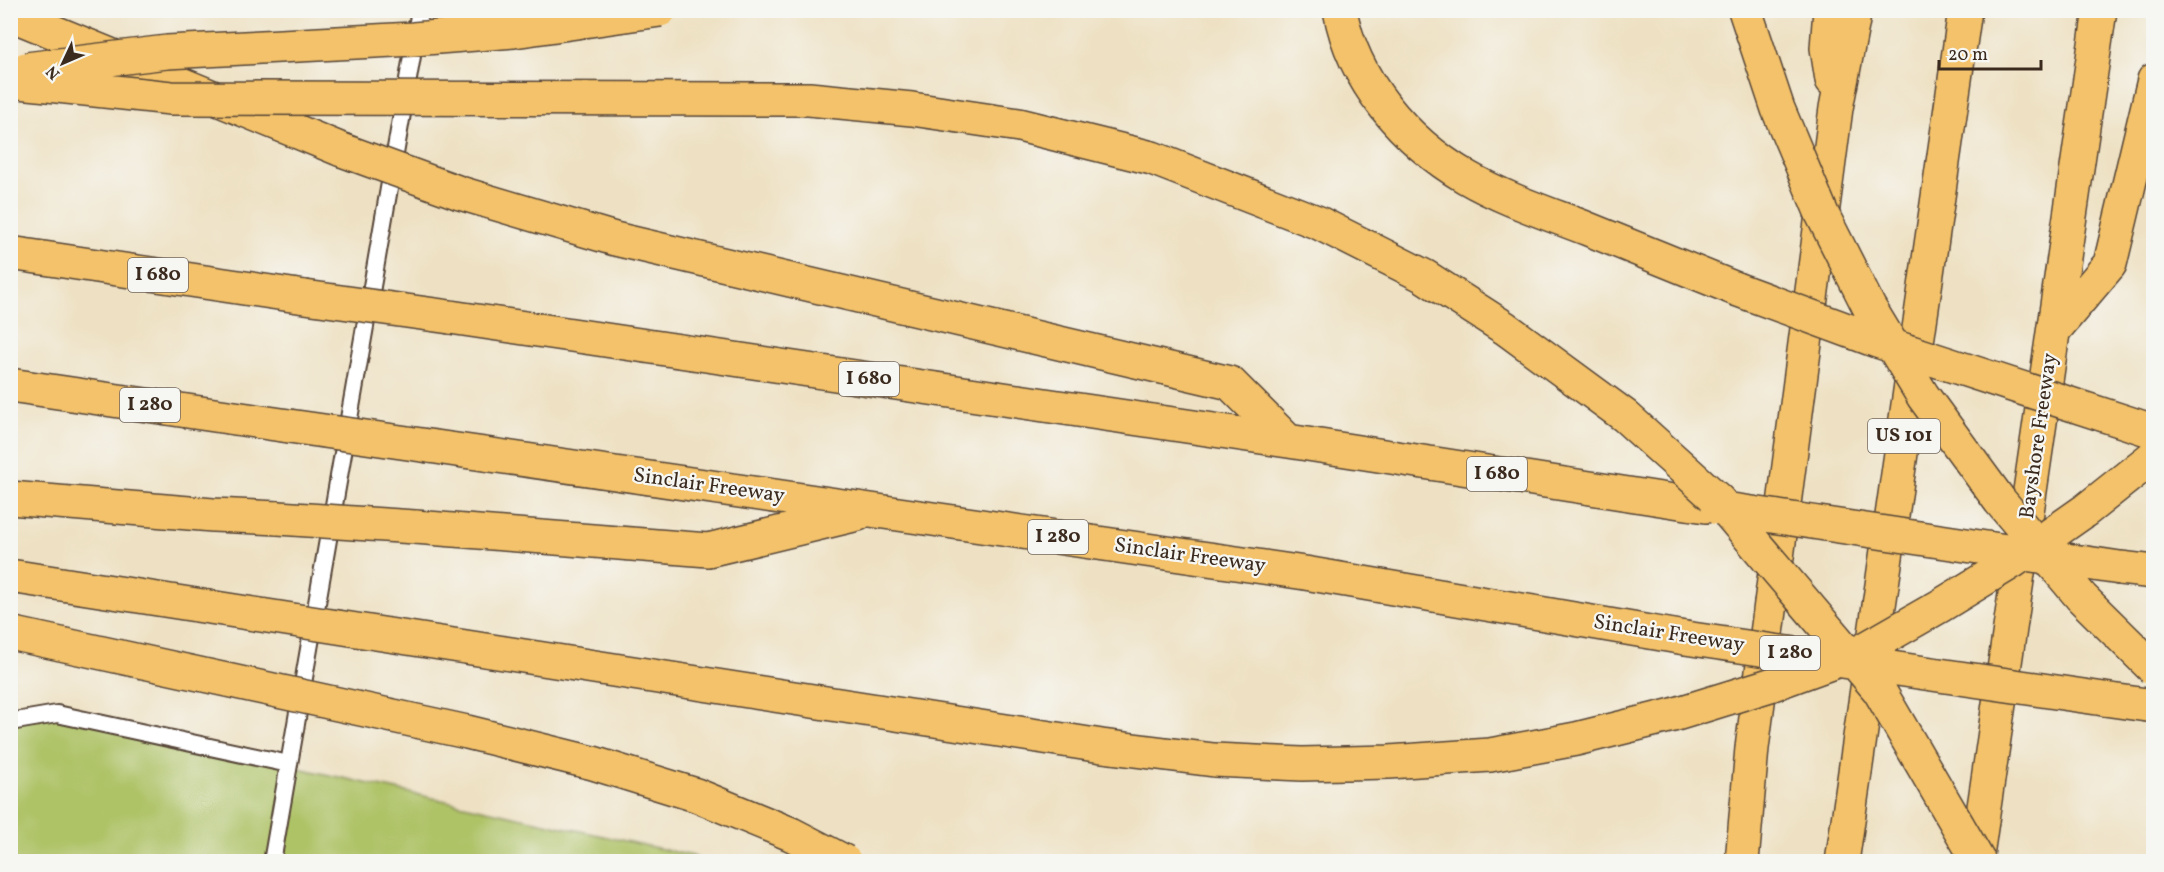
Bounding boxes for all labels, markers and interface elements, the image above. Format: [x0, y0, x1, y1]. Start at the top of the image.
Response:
north arrow [33, 33, 93, 93]
scale bar [1939, 33, 2041, 71]
text: 20 m [1948, 43, 1988, 68]
text: N [41, 60, 66, 84]
road number: I 680 [128, 258, 188, 292]
street label: Bayshore Freeway [2013, 351, 2065, 521]
road number: I 680 [839, 362, 899, 396]
road number: I 280 [120, 388, 180, 422]
road number: US 101 [1868, 419, 1940, 453]
road number: I 680 [1467, 457, 1527, 491]
street label: Sinclair Freeway [631, 461, 787, 511]
road number: I 280 [1028, 520, 1088, 554]
street label: Sinclair Freeway [1112, 531, 1268, 581]
street label: Sinclair Freeway [1591, 608, 1747, 660]
road number: I 280 [1760, 636, 1820, 670]

